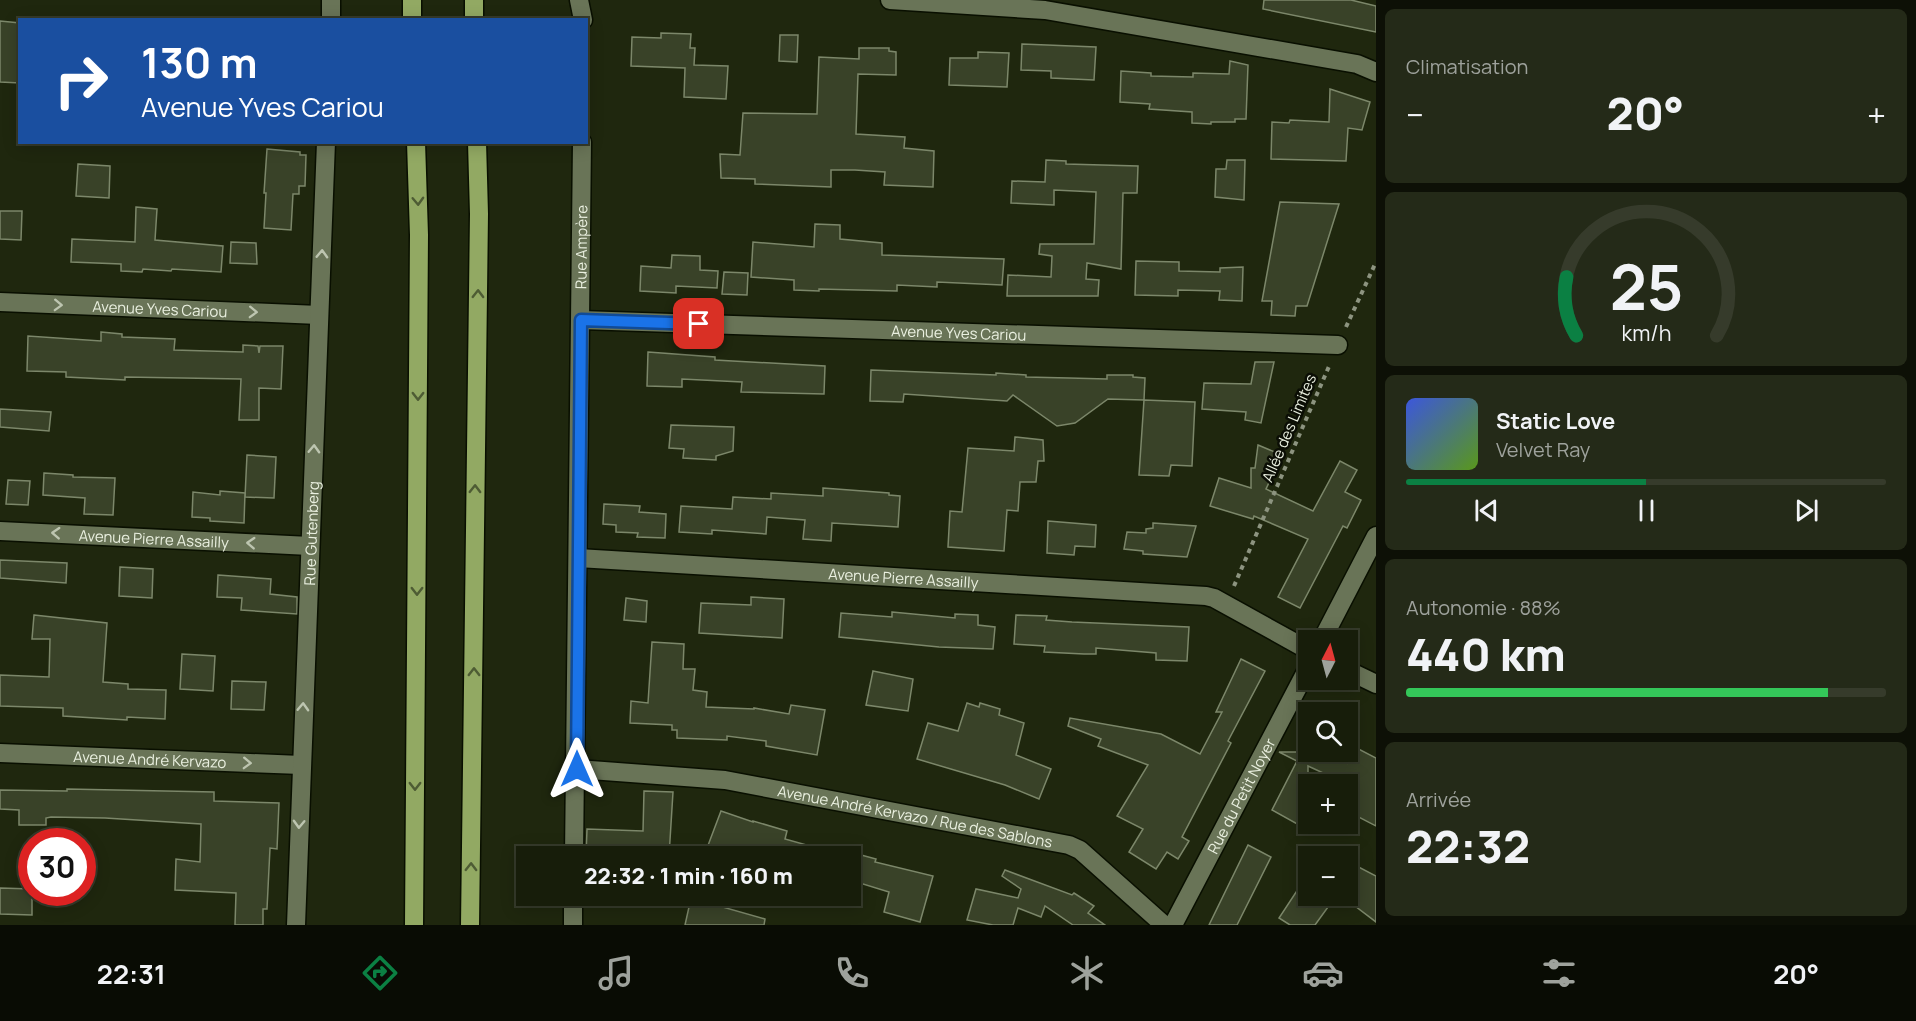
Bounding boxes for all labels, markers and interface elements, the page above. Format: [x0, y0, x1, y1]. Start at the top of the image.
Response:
text: 130 m [141, 33, 258, 91]
icon: right [42, 42, 120, 120]
text: Climatisation [1406, 53, 1528, 80]
text: 20° [1607, 82, 1684, 144]
text: Avenue Yves Cariou [141, 88, 384, 125]
text: − [1406, 92, 1424, 137]
text: + [1867, 92, 1886, 137]
one-way arrow [411, 196, 424, 205]
street label: Rue Ampère [570, 205, 592, 289]
text: 25 [1609, 243, 1683, 329]
one-way arrow [315, 250, 328, 259]
one-way arrow [472, 290, 484, 299]
street label: Avenue Yves Cariou [92, 295, 228, 322]
one-way arrow [54, 298, 63, 311]
pin [673, 298, 724, 349]
one-way arrow [249, 306, 258, 319]
icon: arrive [682, 307, 715, 340]
text: km/h [1621, 319, 1671, 348]
street label: Avenue Yves Cariou [891, 320, 1027, 345]
street label: Allée des Limites [1257, 371, 1321, 485]
one-way arrow [412, 391, 424, 400]
text: Static Love [1496, 406, 1615, 436]
text: Velvet Ray [1496, 436, 1590, 463]
one-way arrow [307, 444, 320, 453]
street label: Rue Gutenberg [299, 481, 324, 586]
one-way arrow [469, 485, 482, 494]
icon: previous [1470, 494, 1503, 527]
icon: pause [1630, 494, 1663, 527]
icon: next [1790, 494, 1823, 527]
street label: Avenue Pierre Assailly [78, 524, 229, 553]
one-way arrow [52, 527, 61, 540]
one-way arrow [247, 536, 256, 549]
street label: Avenue Pierre Assailly [828, 563, 979, 593]
one-way arrow [410, 586, 423, 595]
text: Autonomie · 88% [1406, 594, 1561, 621]
text: 440 km [1406, 623, 1566, 685]
north arrow [1298, 630, 1358, 690]
map controls [1298, 630, 1358, 906]
one-way arrow [468, 667, 480, 676]
one-way arrow [297, 702, 310, 711]
button: search [1298, 702, 1358, 762]
street label: Rue du Petit Noyer [1202, 734, 1280, 857]
position arrow [545, 737, 609, 801]
street label: Avenue André Kervazo [73, 745, 227, 773]
one-way arrow [243, 757, 252, 769]
button: + [1298, 774, 1358, 834]
street label: Avenue André Kervazo / Rue des Sablons [776, 780, 1055, 852]
one-way arrow [409, 781, 421, 790]
text: Arrivée [1406, 786, 1471, 813]
text: 22:32 [1406, 815, 1530, 877]
one-way arrow [293, 819, 306, 828]
speed limit sign: 30 [18, 828, 96, 906]
button: − [1298, 846, 1358, 906]
text: 22:32 · 1 min · 160 m [584, 861, 793, 891]
one-way arrow [465, 862, 477, 871]
icon: directions [359, 952, 401, 994]
icon: music [595, 952, 637, 994]
icon: phone [831, 952, 873, 994]
icon: climate [1066, 952, 1108, 994]
icon: car [1302, 952, 1344, 994]
icon: filters [1538, 952, 1580, 994]
text: 22:31 [97, 955, 166, 992]
text: 20° [1773, 955, 1819, 992]

